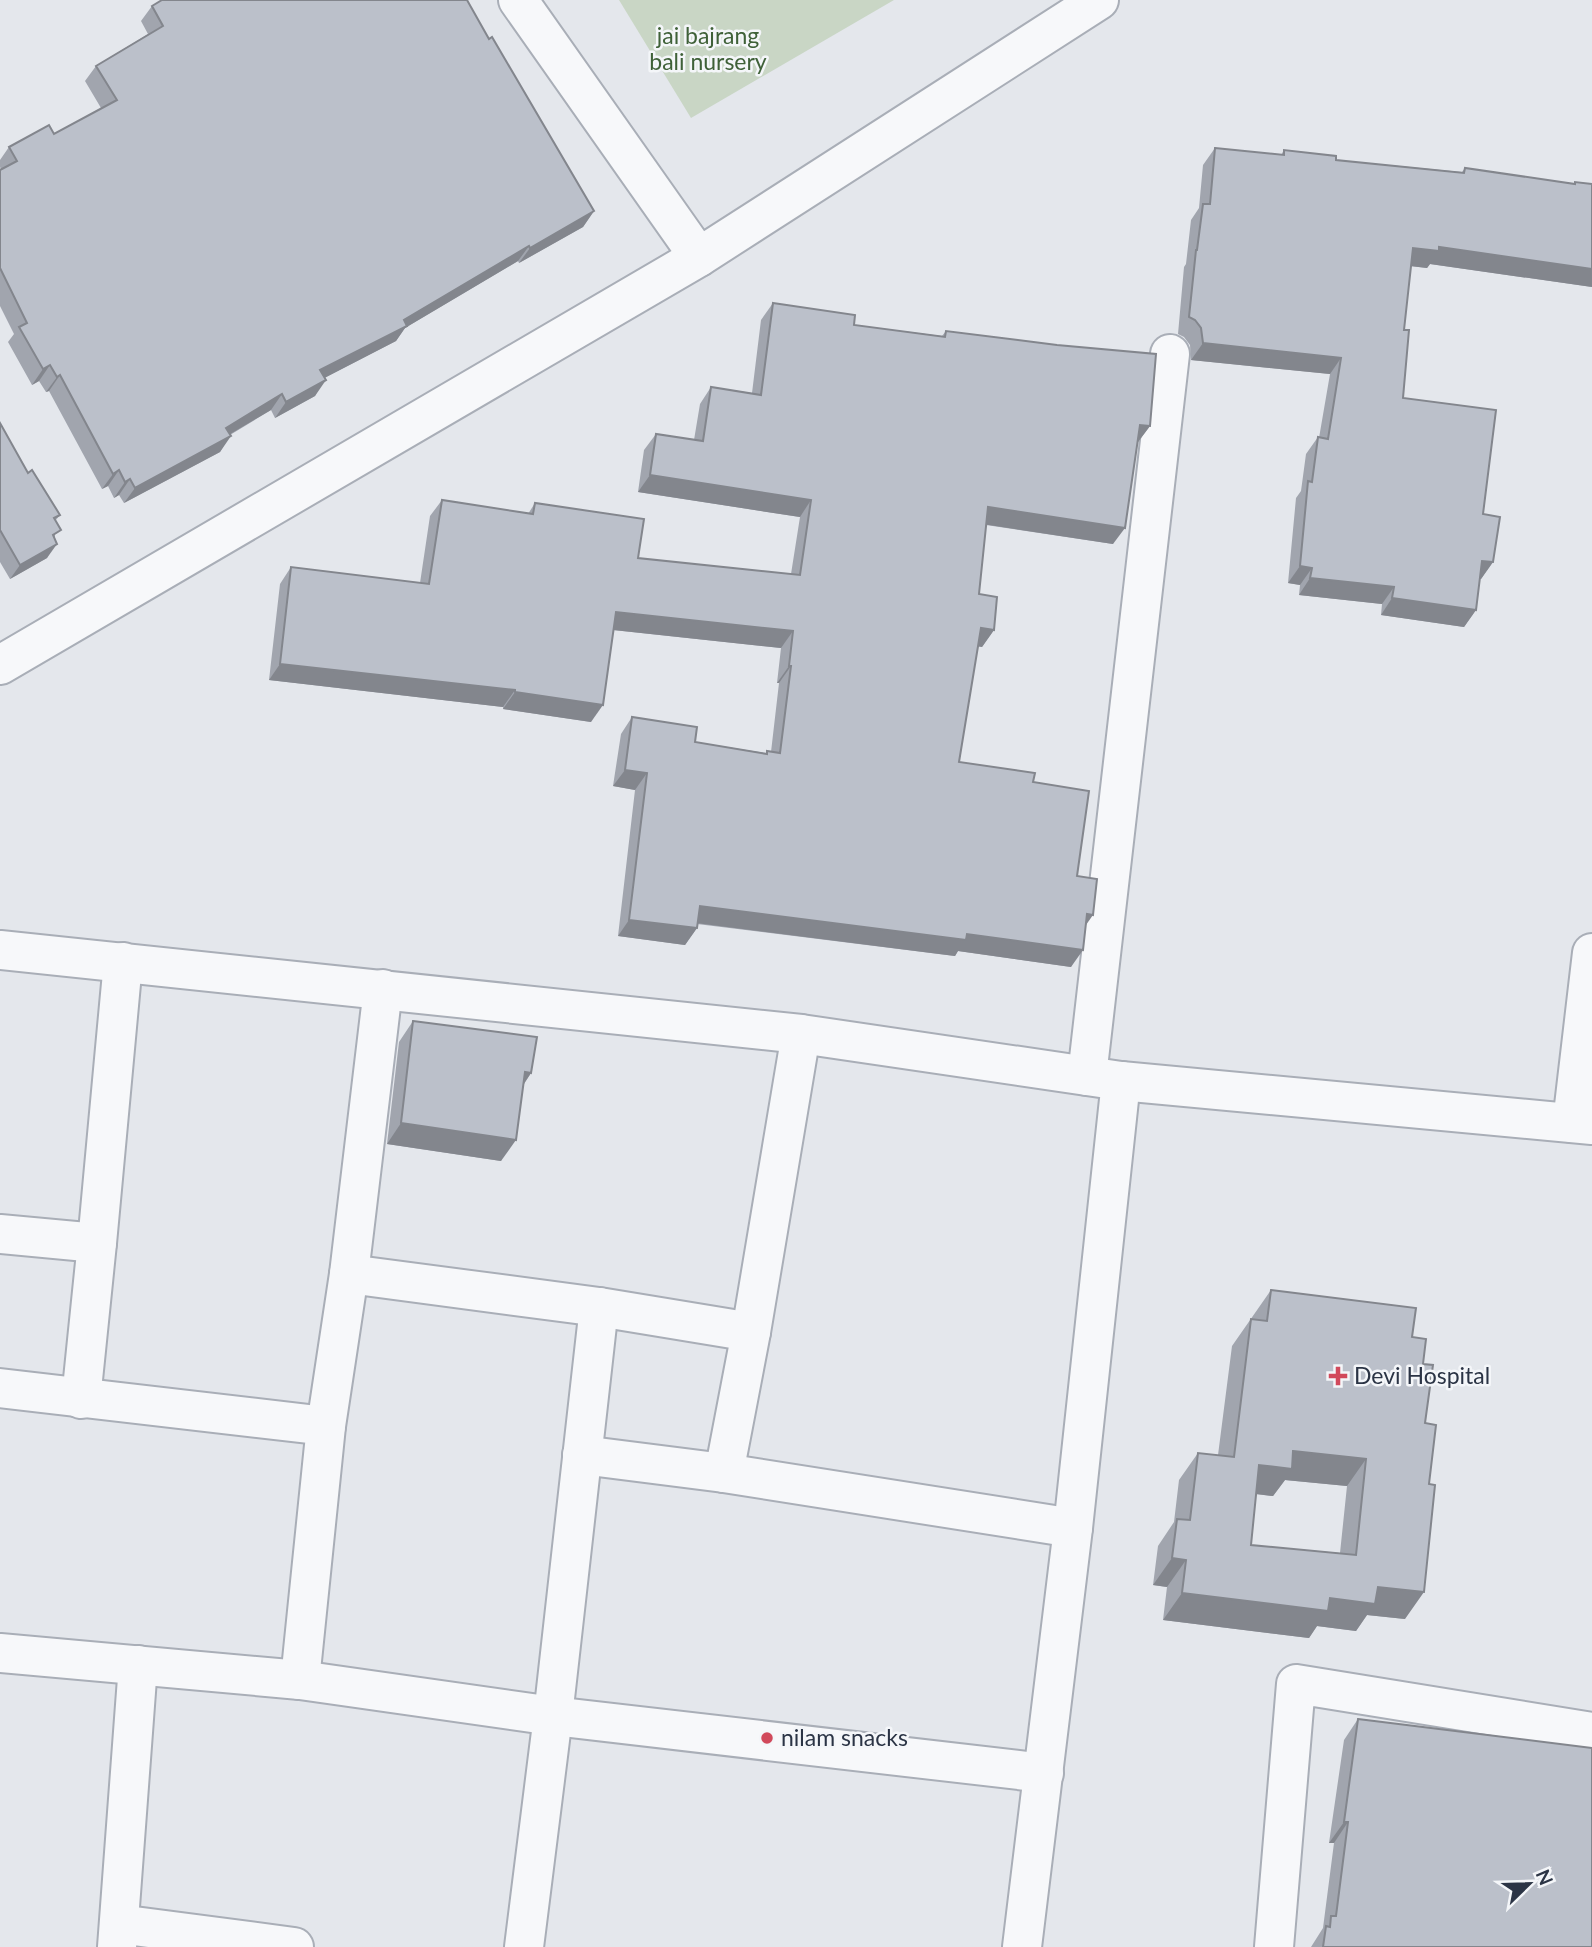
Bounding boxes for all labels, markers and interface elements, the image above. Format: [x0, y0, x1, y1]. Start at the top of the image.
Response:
park label: jai bajrang bali nursery [649, 21, 767, 75]
place label: Devi Hospital [1354, 1361, 1490, 1389]
marker: Devi Hospital [1328, 1366, 1348, 1386]
place label: nilam snacks [781, 1723, 908, 1751]
marker: nilam snacks [759, 1730, 775, 1746]
north arrow [1494, 1849, 1564, 1919]
text: N [1532, 1866, 1559, 1888]

